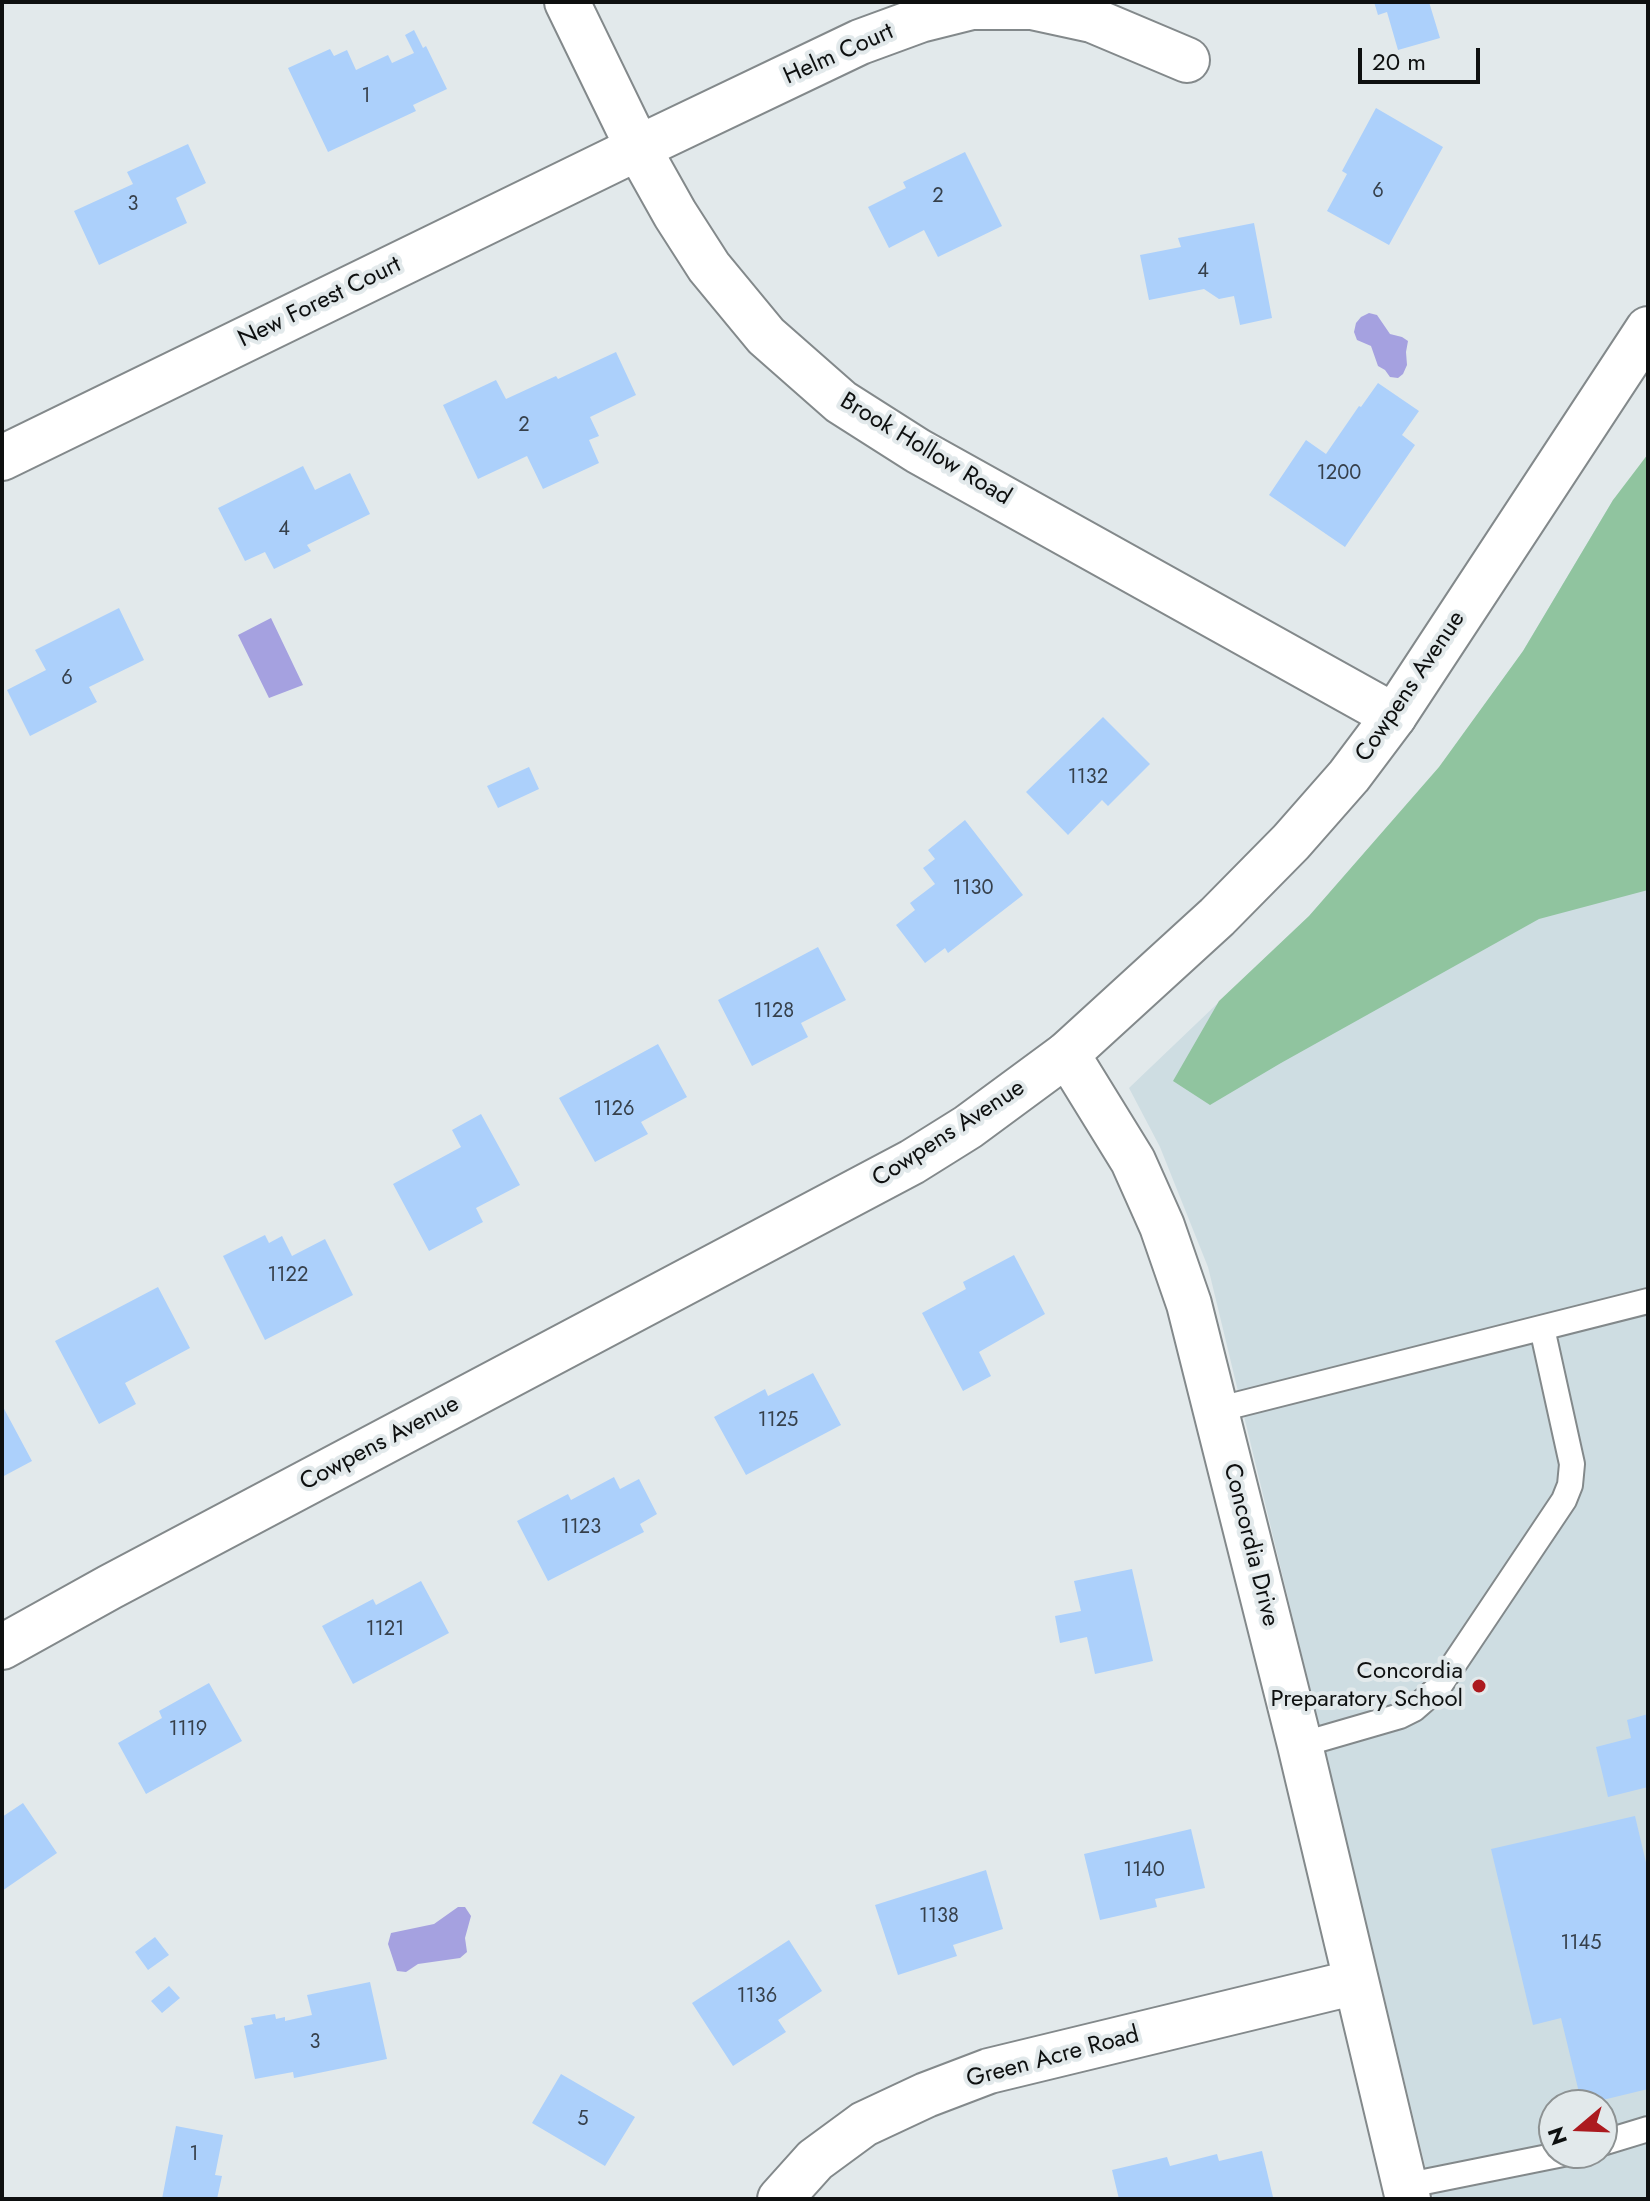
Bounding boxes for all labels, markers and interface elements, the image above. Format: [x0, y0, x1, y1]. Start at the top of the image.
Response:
street label: Helm Court [780, 18, 898, 92]
scale bar [1362, 32, 1484, 82]
text: 20 m [1372, 44, 1426, 79]
house number: 1 [362, 85, 370, 109]
house number: 6 [1372, 180, 1384, 204]
house number: 2 [932, 185, 944, 209]
house number: 3 [128, 193, 138, 217]
street label: New Forest Court [234, 251, 406, 355]
house number: 4 [1197, 260, 1209, 284]
street label: Brook Hollow Road [834, 388, 1016, 512]
house number: 2 [518, 414, 530, 438]
house number: 1200 [1317, 462, 1361, 486]
house number: 4 [278, 518, 290, 542]
street label: Cowpens Avenue [1350, 606, 1472, 768]
house number: 6 [61, 667, 73, 691]
house number: 1132 [1068, 766, 1108, 790]
house number: 1130 [953, 877, 993, 901]
house number: 1128 [754, 1000, 794, 1024]
street label: Cowpens Avenue [867, 1074, 1031, 1194]
house number: 1126 [594, 1098, 634, 1122]
house number: 1122 [268, 1264, 308, 1288]
street label: Cowpens Avenue [296, 1390, 464, 1498]
house number: 1125 [758, 1409, 798, 1433]
street label: Concordia Drive [1216, 1461, 1284, 1629]
house number: 1123 [561, 1516, 601, 1540]
house number: 1121 [366, 1618, 404, 1642]
place label: Concordia Preparatory School [1271, 1658, 1463, 1714]
marker: Concordia Preparatory School [1470, 1677, 1488, 1695]
house number: 1119 [169, 1718, 207, 1742]
house number: 1140 [1123, 1859, 1165, 1883]
house number: 1138 [919, 1905, 959, 1929]
house number: 1145 [1561, 1932, 1601, 1956]
house number: 1136 [737, 1985, 777, 2009]
street label: Green Acre Road [964, 2021, 1142, 2095]
house number: 3 [310, 2031, 320, 2055]
north arrow [1538, 2089, 1618, 2169]
house number: 5 [577, 2108, 589, 2132]
text: N [1539, 2123, 1575, 2150]
house number: 1 [190, 2143, 198, 2167]

